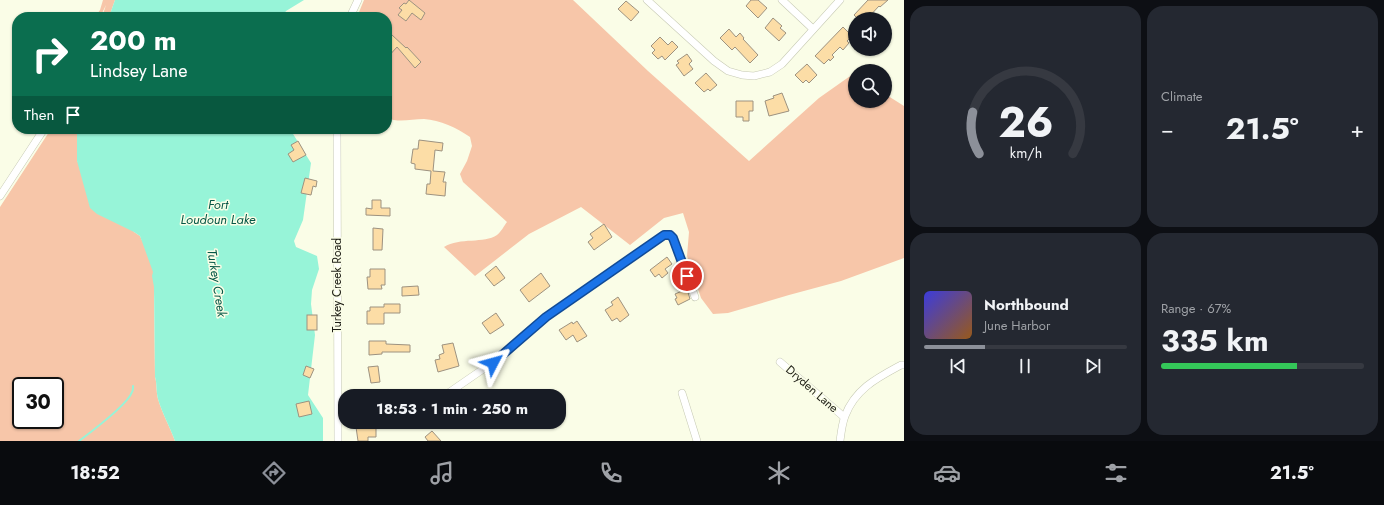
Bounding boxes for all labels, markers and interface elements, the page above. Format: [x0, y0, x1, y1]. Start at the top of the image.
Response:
map controls [848, 12, 892, 108]
button: sound [848, 12, 892, 56]
text: 200 m [90, 20, 177, 61]
icon: right [24, 28, 76, 80]
text: Lindsey Lane [90, 58, 188, 84]
button: search [848, 64, 892, 108]
text: Climate [1161, 87, 1202, 106]
text: 26 [998, 92, 1053, 153]
text: Then [24, 104, 54, 126]
icon: arrive [62, 104, 84, 126]
text: 21.5° [1226, 107, 1299, 150]
text: − [1161, 113, 1174, 145]
text: + [1350, 113, 1364, 145]
text: km/h [1009, 143, 1042, 163]
water label: Fort Loudoun Lake [180, 195, 256, 229]
street label: Turkey Creek Road [328, 238, 346, 332]
water label: Turkey Creek [202, 248, 232, 319]
pin [670, 259, 704, 293]
icon: arrive [676, 265, 698, 287]
text: Northbound [984, 294, 1069, 316]
text: Range · 67% [1161, 299, 1231, 318]
text: June Harbor [984, 316, 1050, 335]
text: 335 km [1161, 319, 1269, 362]
position arrow [472, 342, 514, 384]
icon: previous [947, 355, 969, 377]
icon: pause [1014, 355, 1036, 377]
icon: next [1082, 355, 1104, 377]
street label: Dryden Lane [782, 361, 842, 417]
speed limit sign: 30 [12, 377, 64, 429]
text: 18:53 · 1 min · 250 m [376, 398, 528, 420]
icon: directions [260, 459, 288, 487]
icon: music [428, 459, 456, 487]
icon: phone [597, 459, 625, 487]
icon: climate [765, 459, 793, 487]
icon: car [933, 459, 961, 487]
icon: filters [1102, 459, 1130, 487]
text: 18:52 [70, 460, 120, 486]
text: 21.5° [1270, 460, 1314, 486]

